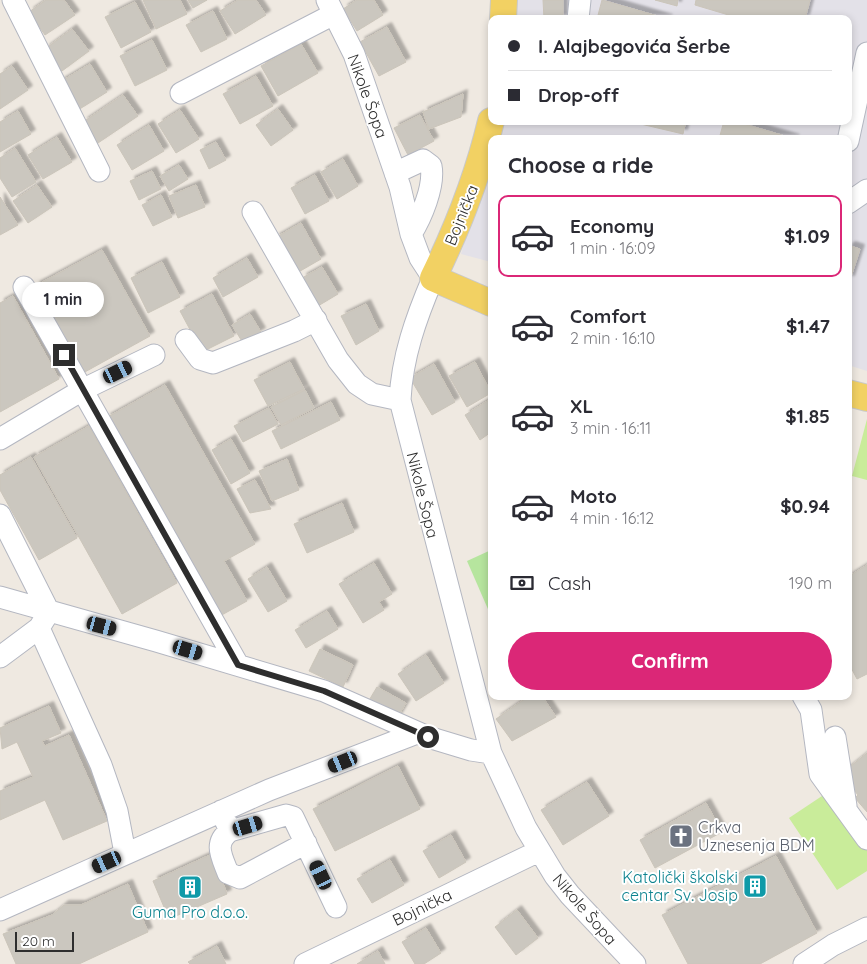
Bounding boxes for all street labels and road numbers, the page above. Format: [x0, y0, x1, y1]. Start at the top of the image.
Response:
street label: Nikole Šopa [344, 51, 392, 141]
street label: Bojnička [440, 182, 482, 248]
street label: Nikole Šopa [403, 450, 443, 540]
street label: Nikole Šopa [549, 869, 621, 949]
street label: Bojnička [389, 884, 455, 930]

